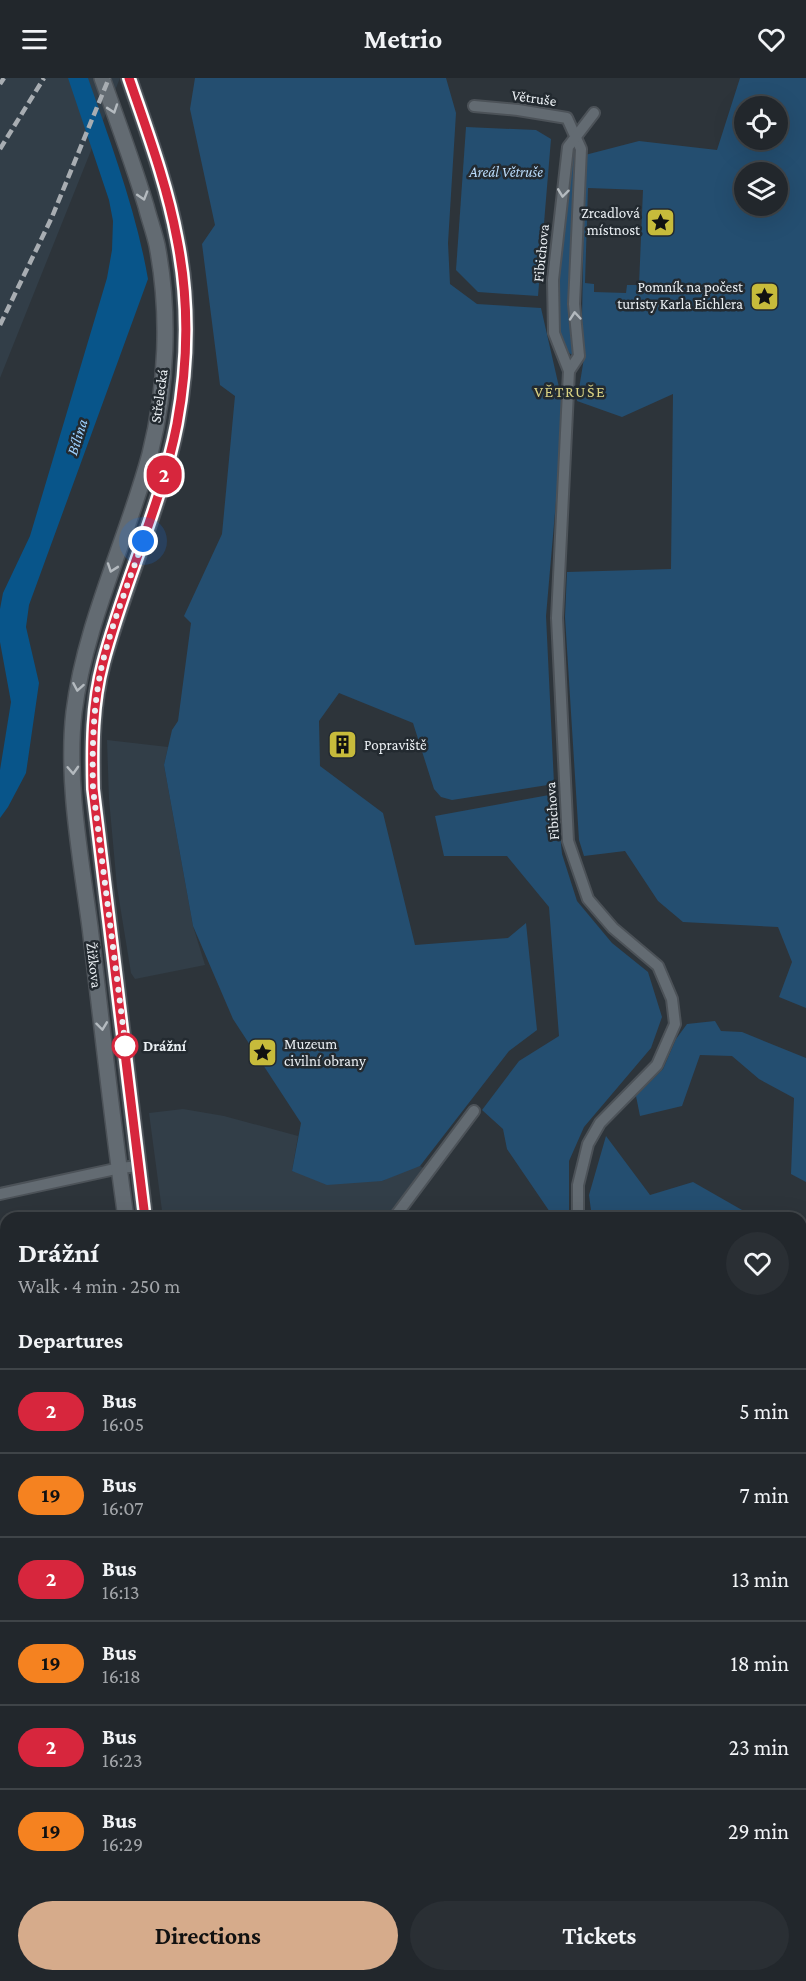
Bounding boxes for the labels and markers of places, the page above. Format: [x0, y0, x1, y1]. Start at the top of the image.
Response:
place label: Zrcadlová místnost [581, 205, 641, 238]
place icon: Zrcadlová místnost [645, 206, 677, 238]
place label: Pomník na počest turisty Karla Eichlera [617, 279, 744, 313]
place icon: Pomník na počest turisty Karla Eichlera [748, 280, 780, 312]
building icon: Popraviště [327, 729, 359, 761]
place label: Popraviště [364, 737, 427, 754]
marker: Drážní [112, 1033, 138, 1059]
place label: Muzeum civilní obrany [284, 1036, 366, 1070]
place icon: Muzeum civilní obrany [247, 1037, 279, 1069]
place label: Drážní [143, 1038, 187, 1054]

